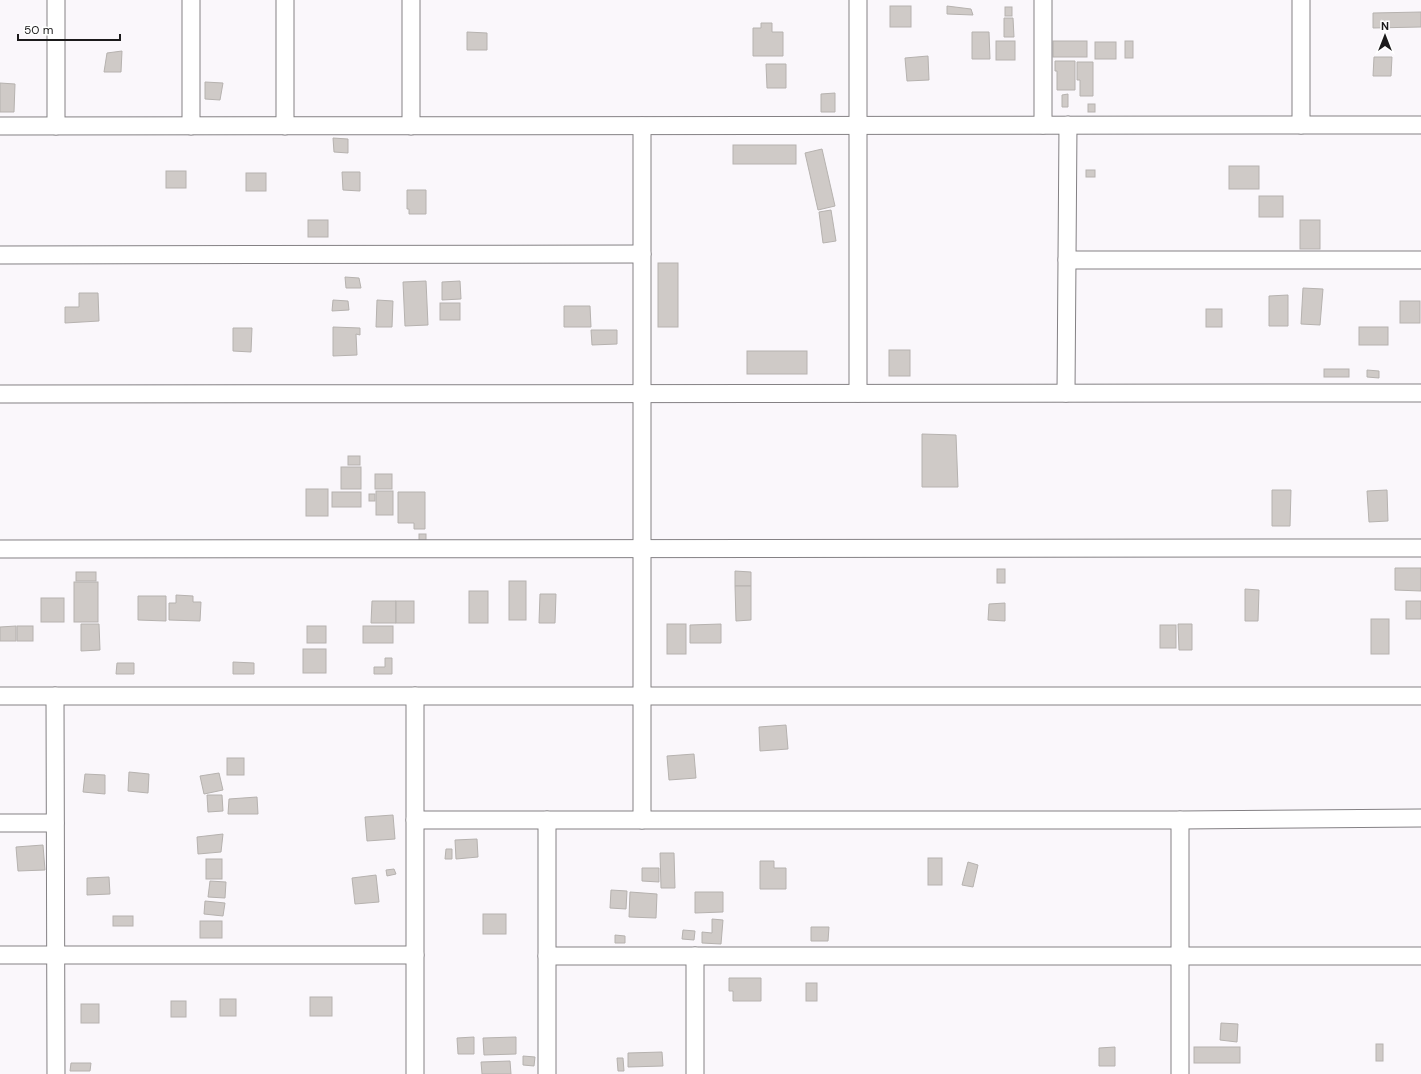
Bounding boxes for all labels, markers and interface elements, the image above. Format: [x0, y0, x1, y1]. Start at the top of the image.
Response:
scale bar [18, 16, 120, 42]
north arrow [1365, 16, 1405, 56]
text: N [1381, 19, 1389, 33]
text: 50 m [24, 22, 53, 38]

